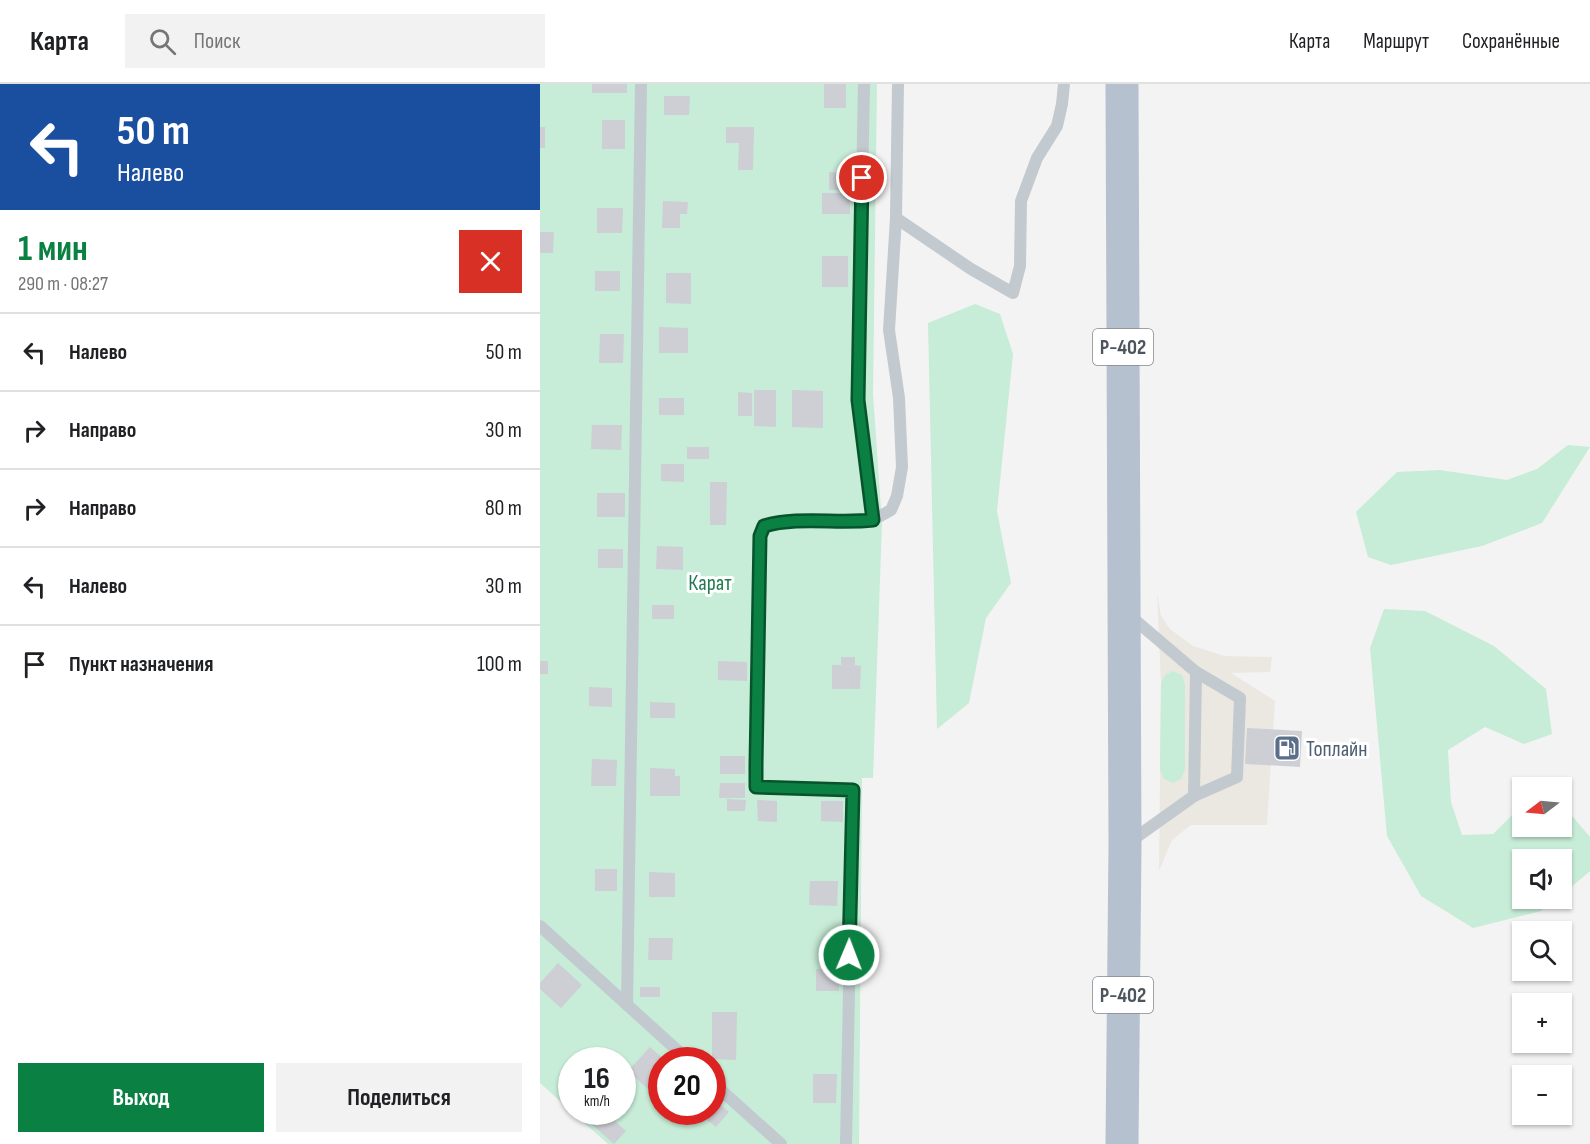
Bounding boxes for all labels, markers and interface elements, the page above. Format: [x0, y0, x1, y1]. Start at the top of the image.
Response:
search box [125, 14, 545, 68]
text: Карта [30, 25, 89, 58]
icon: search [146, 25, 179, 58]
text: Поиск [194, 28, 240, 55]
text: Карта [1289, 29, 1330, 54]
text: Маршрут [1363, 29, 1429, 54]
text: Сохранённые [1462, 29, 1560, 54]
text: 50 m [117, 106, 190, 157]
icon: left [18, 108, 96, 186]
pin [836, 152, 887, 203]
text: Налево [117, 157, 184, 189]
icon: arrive [845, 161, 878, 194]
text: 1 мин [18, 228, 88, 271]
button: close [459, 230, 522, 293]
text: 290 m · 08:27 [18, 272, 108, 296]
road number: Р-402 [1093, 329, 1153, 365]
icon: left [18, 336, 51, 369]
text: Налево [69, 339, 127, 366]
text: 50 m [486, 339, 522, 366]
icon: right [18, 414, 51, 447]
text: Направо [69, 417, 136, 444]
text: 30 m [485, 417, 522, 444]
icon: right [18, 492, 51, 525]
text: Направо [69, 495, 136, 522]
text: 80 m [485, 495, 522, 522]
icon: left [18, 570, 51, 603]
park label: Карат [688, 570, 732, 597]
text: Налево [69, 573, 127, 600]
text: 30 m [485, 573, 522, 600]
icon: arrive [18, 648, 51, 681]
text: Пункт назначения [69, 651, 213, 678]
text: 100 m [477, 651, 522, 678]
fuel station icon: Топлайн [1272, 733, 1302, 763]
place label: Топлайн [1306, 736, 1368, 763]
north arrow [1512, 777, 1572, 837]
map controls [1512, 777, 1572, 1125]
button: sound [1512, 849, 1572, 909]
button: search [1512, 921, 1572, 981]
position arrow [817, 923, 881, 987]
road number: Р-402 [1093, 977, 1153, 1013]
button: + [1512, 993, 1572, 1053]
speed limit sign: 20 [648, 1047, 726, 1125]
text: 16 [584, 1061, 610, 1097]
button: Выход [18, 1063, 264, 1132]
button: Поделиться [276, 1063, 522, 1132]
button: − [1512, 1065, 1572, 1125]
text: km/h [584, 1092, 610, 1111]

